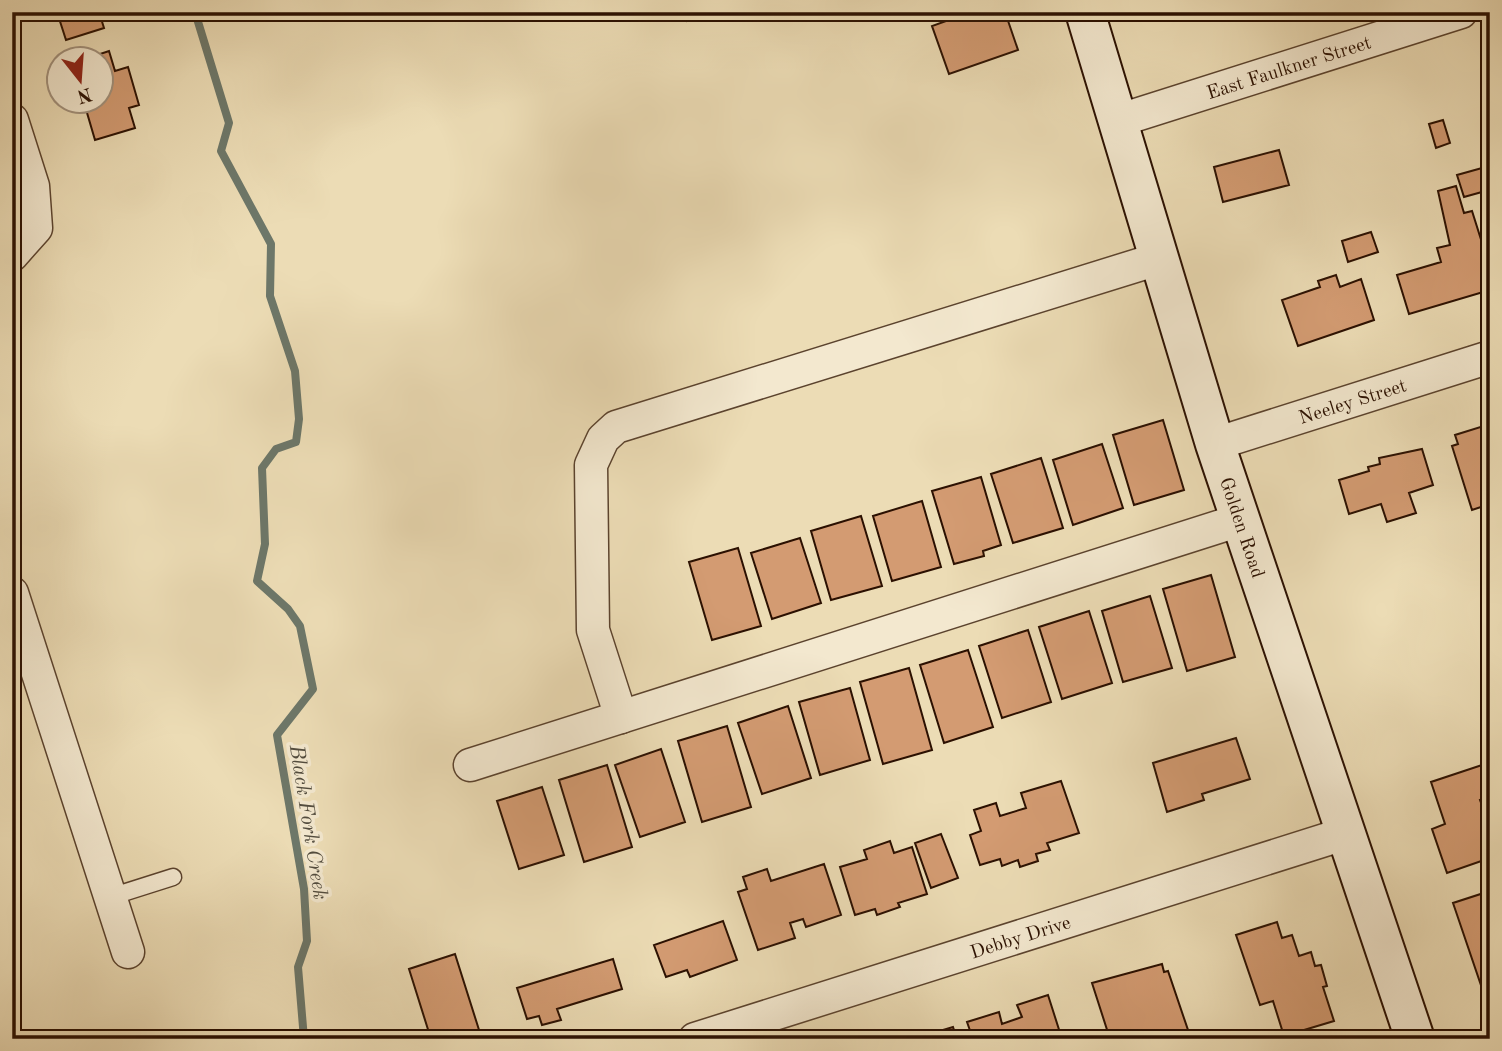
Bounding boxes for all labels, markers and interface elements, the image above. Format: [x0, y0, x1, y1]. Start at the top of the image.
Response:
street label: East Faulkner Street [1205, 34, 1374, 104]
north arrow [46, 46, 116, 116]
text: N [74, 83, 94, 105]
street label: Neeley Street [1297, 377, 1409, 429]
street label: Golden Road [1215, 475, 1266, 581]
water label: Black Fork Creek [285, 742, 330, 901]
street label: Debby Drive [968, 914, 1073, 963]

